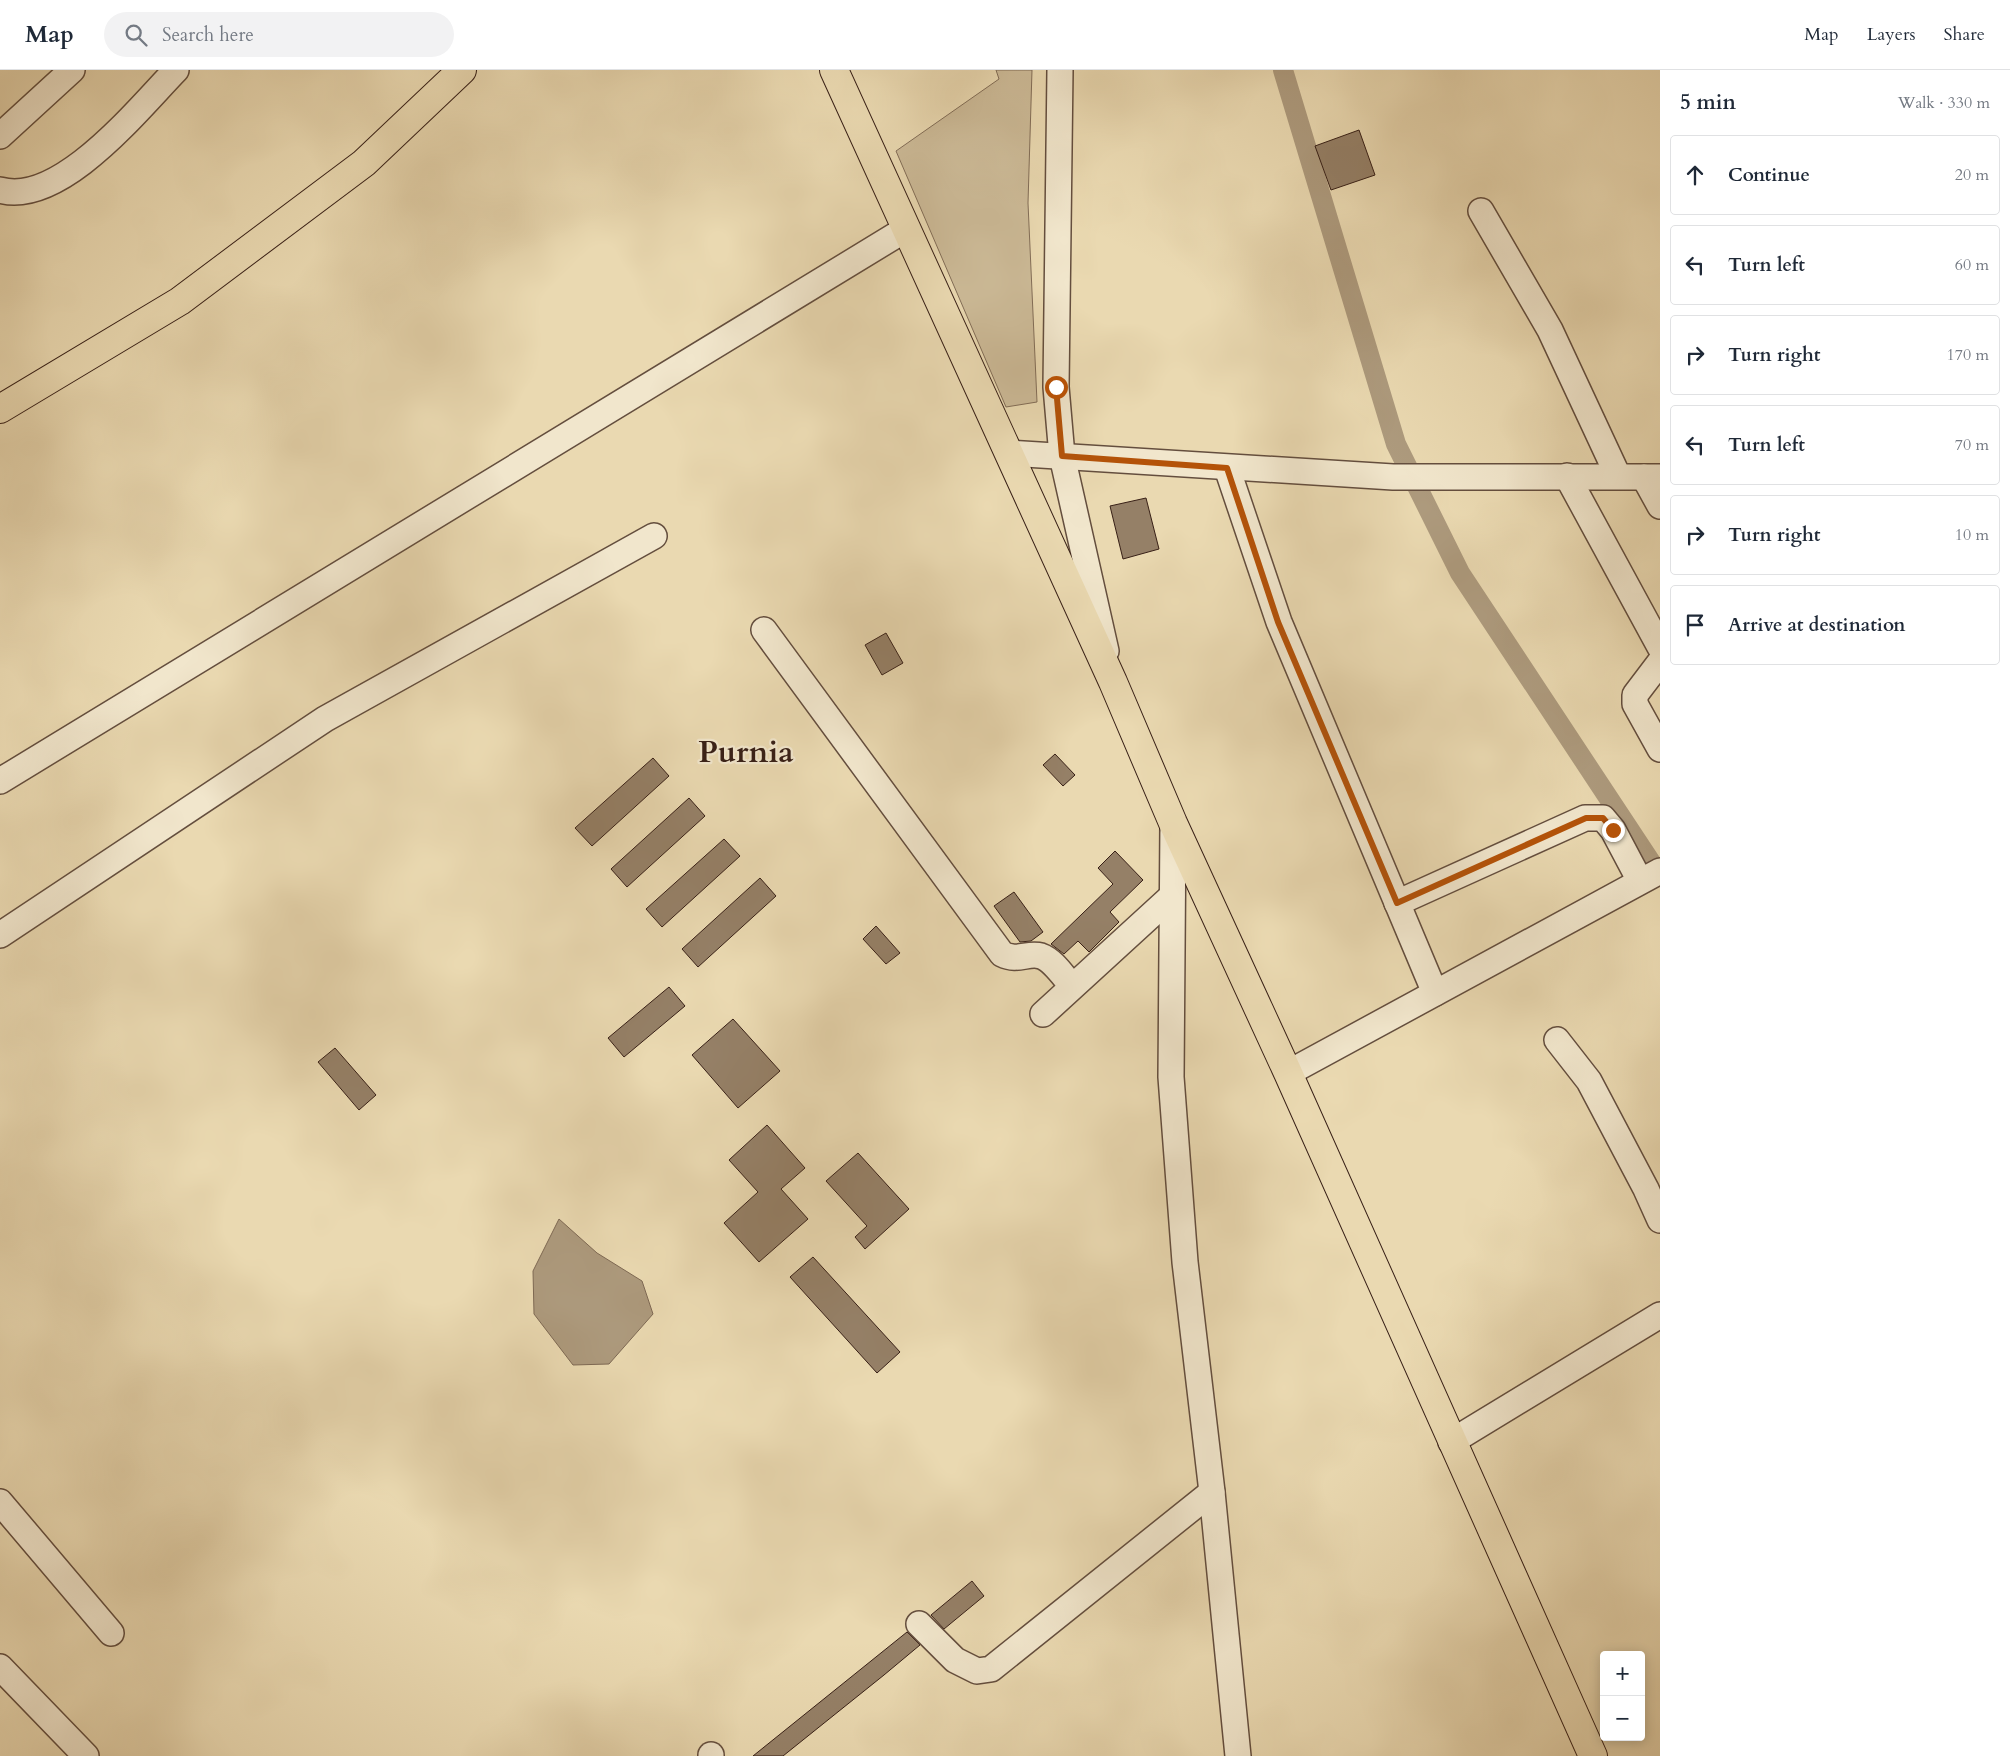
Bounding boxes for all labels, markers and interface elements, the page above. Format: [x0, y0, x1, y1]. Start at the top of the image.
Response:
search box [104, 12, 454, 57]
text: Map [25, 18, 74, 51]
icon: search [122, 21, 150, 49]
text: Search here [162, 22, 254, 48]
text: Map [1804, 22, 1839, 47]
text: Layers [1867, 22, 1916, 47]
text: Share [1944, 22, 1985, 47]
text: 5 min [1680, 88, 1736, 117]
text: Walk · 330 m [1898, 92, 1990, 114]
icon: ahead [1681, 161, 1709, 189]
text: Continue [1728, 162, 1810, 188]
text: 20 m [1955, 164, 1989, 186]
icon: left [1681, 251, 1709, 279]
text: Turn left [1728, 252, 1805, 278]
text: 60 m [1955, 254, 1989, 276]
icon: right [1681, 341, 1709, 369]
text: Turn right [1728, 342, 1820, 368]
text: 170 m [1947, 344, 1989, 366]
route start [1045, 376, 1068, 399]
icon: left [1681, 431, 1709, 459]
text: Turn left [1728, 432, 1805, 458]
text: 70 m [1955, 434, 1989, 456]
icon: right [1681, 521, 1709, 549]
text: Turn right [1728, 522, 1820, 548]
text: 10 m [1955, 524, 1989, 546]
icon: arrive [1681, 611, 1709, 639]
text: Arrive at destination [1728, 612, 1905, 638]
district label: Purnia [698, 731, 794, 773]
route end [1602, 819, 1625, 842]
map controls [1600, 1651, 1645, 1741]
button: + [1600, 1651, 1645, 1696]
button: − [1600, 1696, 1645, 1741]

